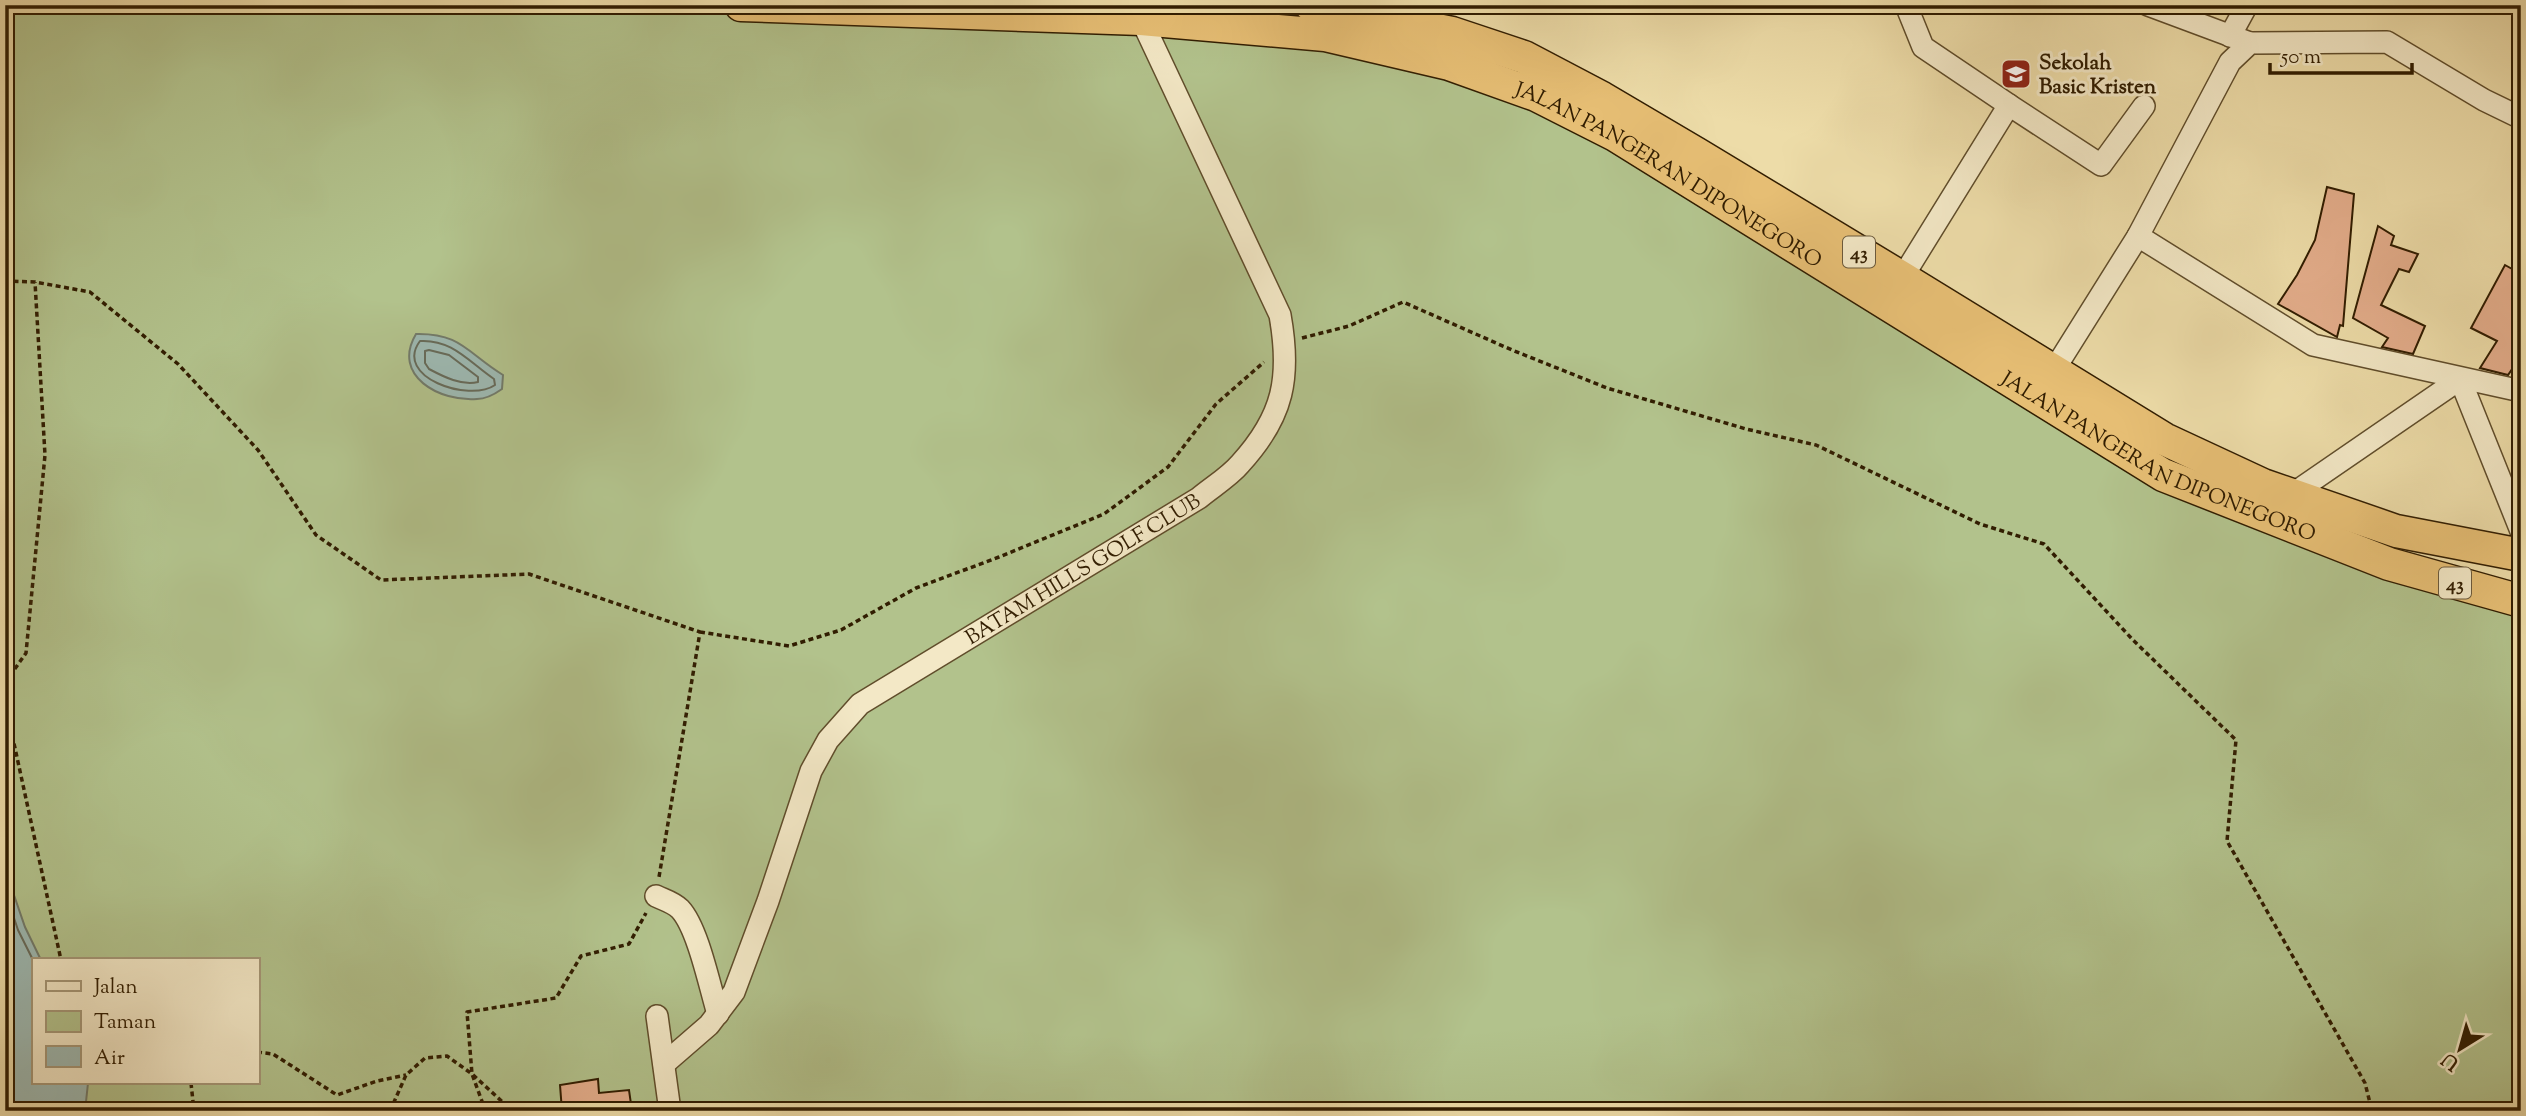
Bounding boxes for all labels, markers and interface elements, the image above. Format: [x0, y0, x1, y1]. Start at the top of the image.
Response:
scale bar [2270, 32, 2412, 76]
text: 50 m [2280, 43, 2321, 73]
place label: Sekolah Basic Kristen [2039, 49, 2157, 103]
school or university icon: Sekolah Basic Kristen [1999, 57, 2033, 91]
street label: JALAN PANGERAN DIPONEGORO [1509, 75, 1827, 277]
road number: 43 [1843, 236, 1875, 268]
street label: JALAN PANGERAN DIPONEGORO [1994, 364, 2320, 551]
street label: BATAM HILLS GOLF CLUB [960, 487, 1207, 654]
road number: 43 [2439, 568, 2471, 598]
legend [32, 958, 259, 1084]
text: Jalan [93, 973, 138, 1003]
text: Taman [94, 1008, 156, 1038]
north arrow [2424, 1014, 2494, 1084]
text: Air [94, 1044, 125, 1074]
text: U [2437, 1045, 2466, 1076]

